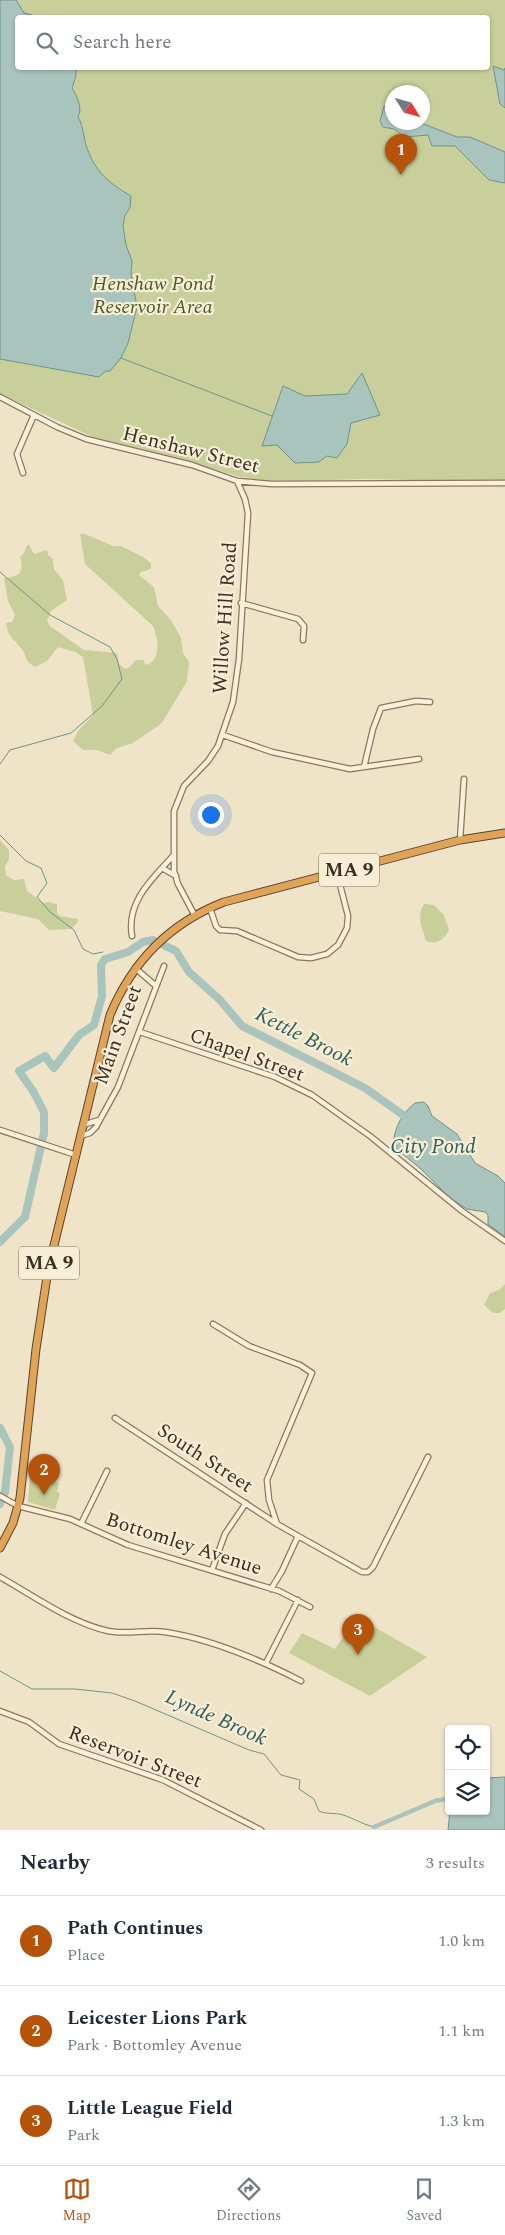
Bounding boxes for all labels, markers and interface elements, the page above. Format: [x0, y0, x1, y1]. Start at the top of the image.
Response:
search box [15, 15, 490, 70]
text: Search here [73, 28, 172, 57]
icon: search [33, 29, 61, 57]
north arrow [385, 85, 430, 130]
pin: 1 [385, 134, 417, 175]
park label: Henshaw Pond Reservoir Area [92, 269, 214, 322]
street label: Henshaw Street [119, 419, 263, 481]
street label: Willow Hill Road [205, 541, 245, 695]
your location [198, 802, 224, 828]
road number: MA 9 [319, 854, 379, 886]
street label: Main Street [86, 981, 150, 1089]
water label: Kettle Brook [249, 999, 359, 1075]
street label: Chapel Street [185, 1020, 309, 1090]
water label: City Pond [390, 1131, 476, 1163]
road number: MA 9 [19, 1246, 79, 1280]
street label: South Street [151, 1416, 259, 1500]
pin: 2 [28, 1454, 60, 1495]
street label: Bottomley Avenue [102, 1505, 266, 1583]
pin: 3 [342, 1614, 374, 1655]
water label: Lynde Brook [160, 1681, 272, 1755]
street label: Reservoir Street [64, 1718, 206, 1796]
map controls [445, 1725, 490, 1815]
button: locate [445, 1725, 490, 1770]
button: layers [445, 1770, 490, 1815]
text: Nearby [20, 1847, 90, 1879]
text: 3 results [426, 1851, 485, 1875]
text: Path Continues [67, 1914, 203, 1943]
text: 1 [32, 1929, 40, 1953]
text: 1.0 km [438, 1929, 485, 1953]
text: Place [67, 1943, 105, 1967]
text: Leicester Lions Park [67, 2004, 247, 2033]
text: 2 [32, 2019, 40, 2043]
text: 1.1 km [438, 2019, 485, 2043]
text: Park · Bottomley Avenue [67, 2033, 242, 2057]
text: Little League Field [67, 2094, 233, 2123]
text: 3 [32, 2109, 40, 2133]
text: 1.3 km [438, 2109, 485, 2133]
text: Park [67, 2123, 100, 2147]
tab: Map [63, 2175, 91, 2226]
tab: Directions [216, 2175, 281, 2226]
tab: Saved [407, 2175, 442, 2226]

